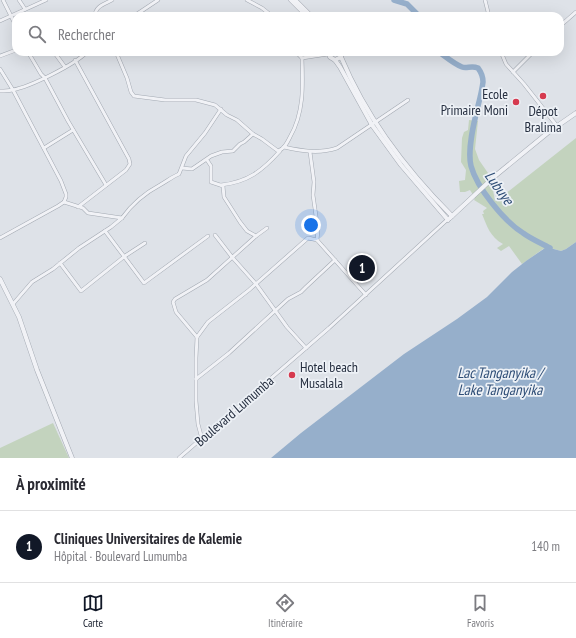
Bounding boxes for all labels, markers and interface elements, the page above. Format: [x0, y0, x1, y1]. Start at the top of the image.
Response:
search box [12, 12, 564, 56]
icon: search [26, 23, 48, 45]
text: Rechercher [58, 25, 115, 44]
place label: Ecole Primaire Moni [441, 85, 508, 119]
marker: Dépot Bralima [538, 91, 548, 101]
marker: Ecole Primaire Moni [511, 97, 521, 107]
place label: Dépot Bralima [524, 102, 562, 136]
water label: Lubuye [481, 167, 519, 209]
your location [301, 215, 321, 235]
pin: 1 [349, 253, 375, 283]
place label: Hotel beach Musalala [300, 358, 358, 392]
water label: Lac Tanganyika / Lake Tanganyika [457, 363, 546, 399]
marker: Hotel beach Musalala [287, 370, 297, 380]
street label: Boulevard Lumumba [191, 372, 277, 450]
text: À proximité [16, 473, 86, 495]
text: Cliniques Universitaires de Kalemie [54, 529, 242, 548]
text: 1 [26, 538, 32, 555]
text: 140 m [531, 538, 560, 555]
text: Hôpital · Boulevard Lumumba [54, 548, 187, 565]
tab: Carte [82, 592, 104, 630]
tab: Itinéraire [268, 592, 303, 630]
tab: Favoris [467, 592, 494, 630]

